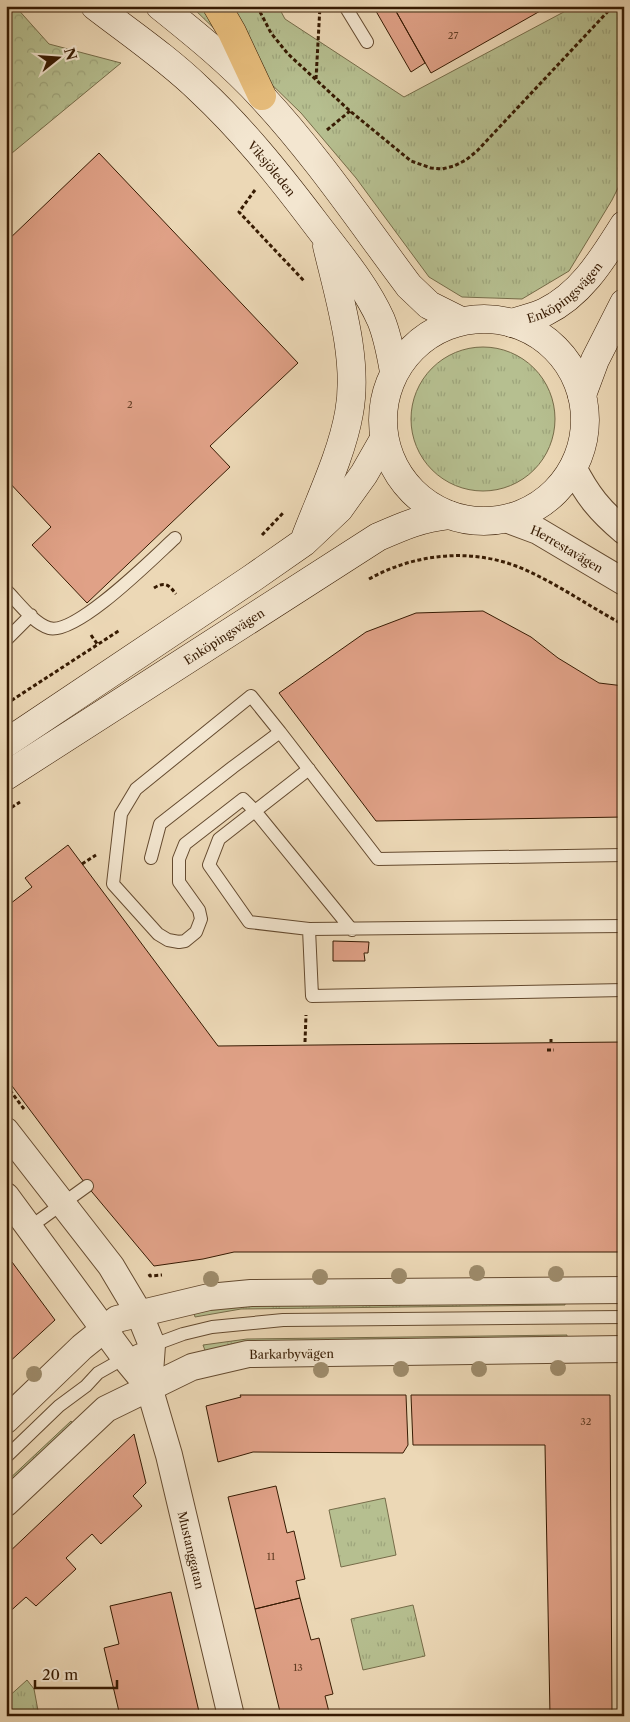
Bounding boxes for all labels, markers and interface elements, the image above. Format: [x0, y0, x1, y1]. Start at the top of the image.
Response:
house number: 27 [448, 29, 458, 42]
north arrow [32, 32, 82, 82]
text: N [60, 46, 81, 63]
street label: Viksjöleden [244, 137, 299, 199]
street label: Enköpingsvägen [525, 258, 605, 326]
house number: 2 [127, 398, 133, 411]
street label: Herrestavägen [529, 521, 607, 576]
street label: Enköpingsvägen [181, 604, 267, 667]
street label: Barkarbyvägen [249, 1345, 334, 1361]
house number: 32 [580, 1415, 592, 1428]
street label: Mustanggatan [175, 1510, 208, 1591]
house number: 11 [267, 1550, 276, 1563]
scale bar [35, 1657, 118, 1689]
house number: 13 [293, 1661, 303, 1674]
text: 20 m [42, 1665, 78, 1684]

